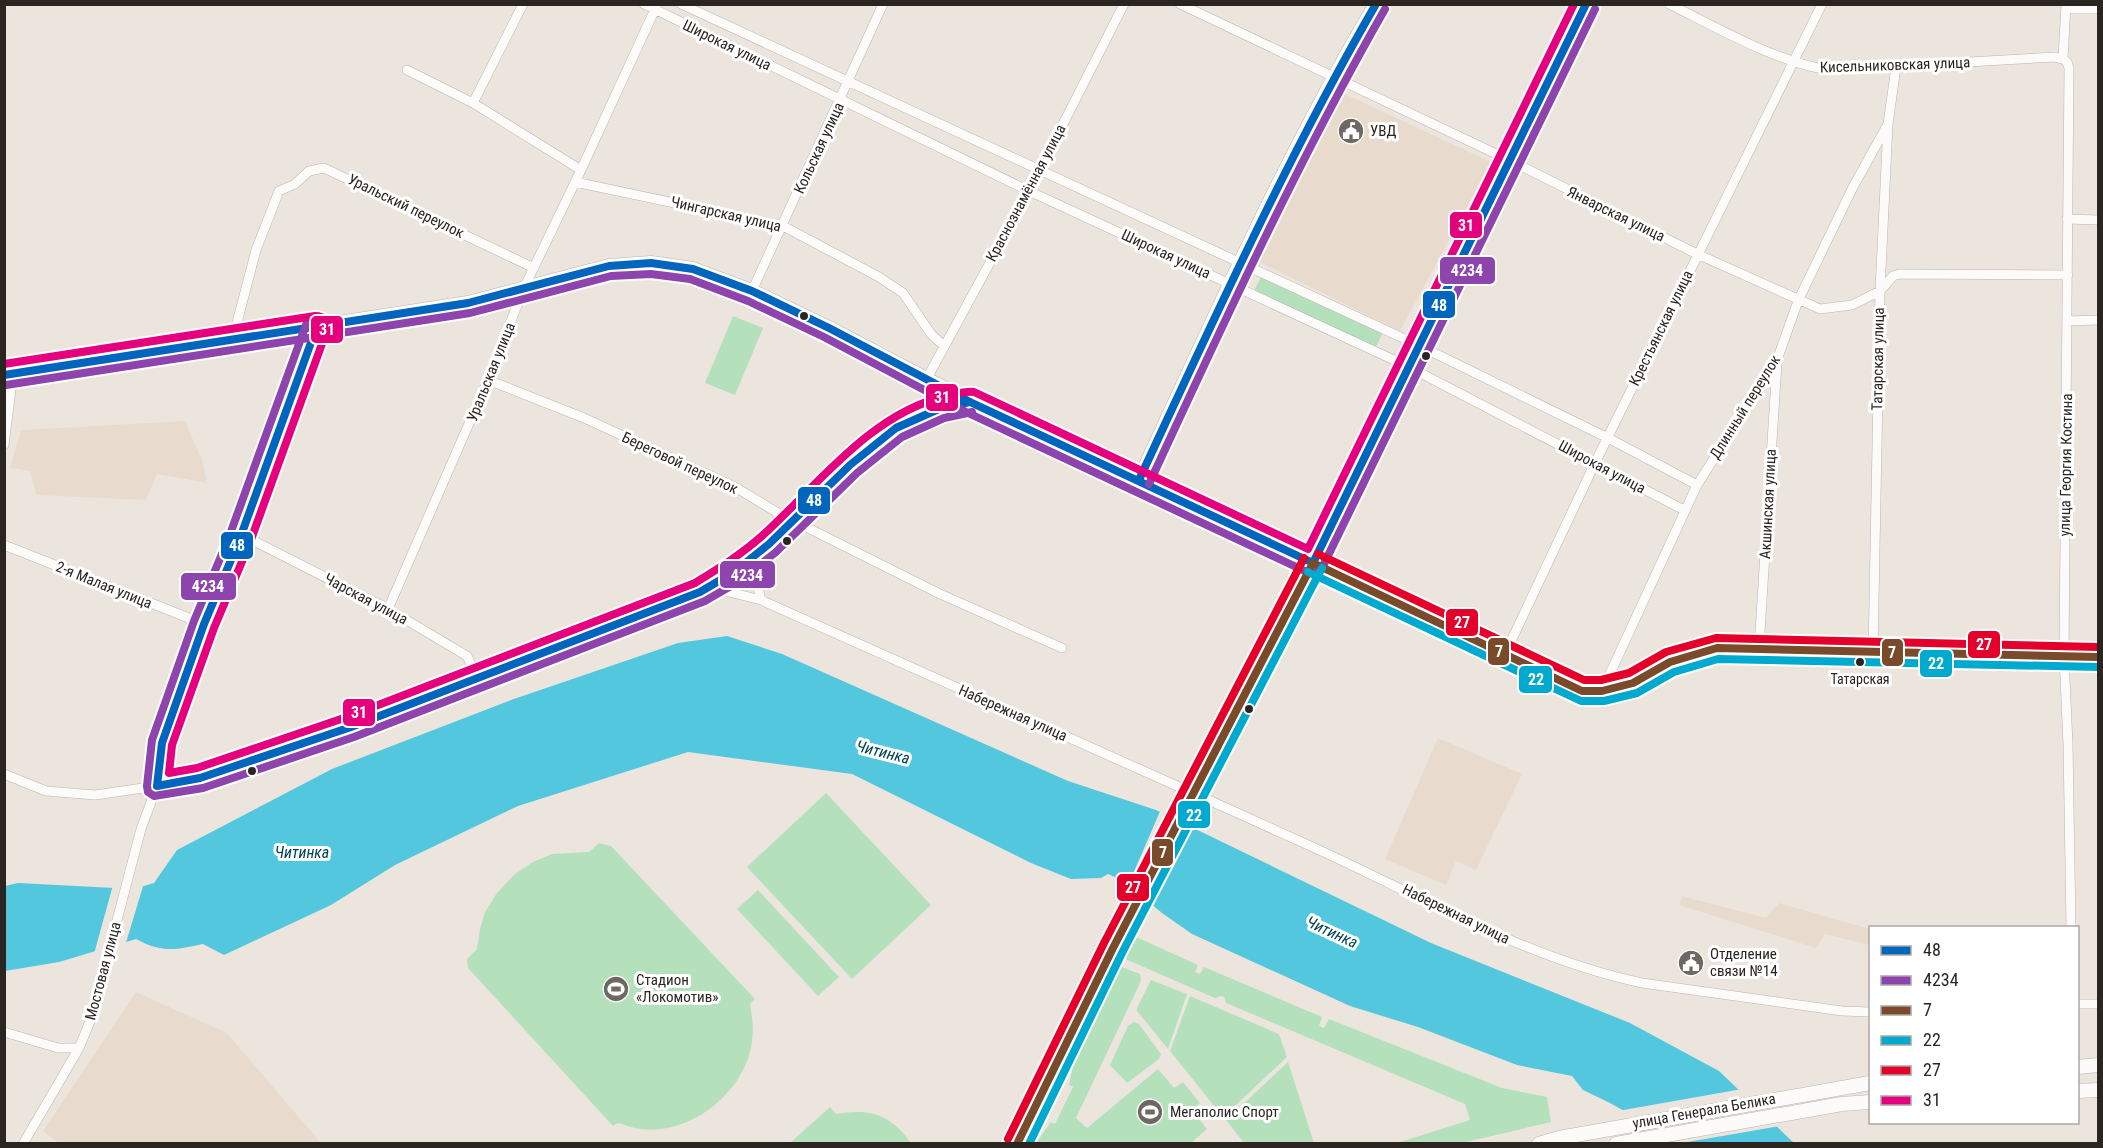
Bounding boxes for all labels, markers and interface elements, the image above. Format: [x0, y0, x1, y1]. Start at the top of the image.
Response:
street label: Широкая улица [680, 16, 774, 74]
street label: Кисельниковская улица [1820, 53, 1970, 77]
street label: Кольская улица [790, 99, 848, 197]
public building icon: УВД [1336, 116, 1366, 146]
street label: Краснознамённая улица [982, 121, 1070, 265]
place label: УВД [1370, 122, 1396, 140]
street label: Уральский переулок [345, 170, 467, 242]
street label: Январская улица [1564, 183, 1668, 245]
street label: Чингарская улица [669, 193, 783, 235]
line badge: 31 [1449, 211, 1483, 239]
text: 31 [1458, 216, 1474, 235]
street label: Широкая улица [1119, 226, 1213, 282]
line badge: 4234 [1439, 256, 1496, 285]
text: 4234 [1451, 261, 1483, 280]
street label: Крестьянская улица [1625, 267, 1697, 389]
line badge: 48 [1422, 290, 1456, 319]
text: 48 [1431, 296, 1447, 315]
street label: Татарская улица [1868, 307, 1888, 411]
unlabelled marker [798, 310, 810, 322]
line badge: 31 [310, 315, 344, 344]
text: 31 [319, 320, 335, 339]
street label: Уральская улица [463, 320, 519, 424]
unlabelled marker [1420, 350, 1432, 362]
street label: Длинный переулок [1706, 352, 1784, 462]
line badge: 31 [925, 383, 959, 412]
text: 31 [934, 388, 950, 407]
street label: улица Георгия Костина [2056, 393, 2076, 537]
street label: Береговой переулок [619, 428, 741, 498]
street label: Широкая улица [1555, 436, 1649, 498]
street label: Акшинская улица [1756, 449, 1780, 559]
line badge: 48 [797, 486, 831, 515]
text: 48 [806, 491, 822, 510]
line badge: 48 [220, 531, 254, 560]
unlabelled marker [781, 535, 793, 547]
text: 48 [229, 536, 245, 555]
street label: 2-я Малая улица [53, 558, 155, 612]
line badge: 4234 [719, 560, 776, 589]
text: 4234 [731, 566, 763, 585]
street label: Чарская улица [321, 569, 411, 629]
line badge: 4234 [180, 572, 237, 601]
text: 4234 [192, 577, 224, 596]
line badge: 27 [1445, 608, 1479, 637]
text: 27 [1454, 613, 1470, 632]
line badge: 27 [1967, 630, 2001, 659]
text: 27 [1976, 635, 1992, 654]
line badge: 7 [1487, 637, 1510, 666]
line badge: 7 [1881, 638, 1904, 667]
text: 7 [1495, 642, 1503, 661]
text: 7 [1888, 643, 1896, 662]
line badge: 22 [1919, 649, 1953, 678]
text: 22 [1928, 654, 1944, 673]
marker: Татарская [1854, 656, 1866, 668]
line badge: 22 [1518, 665, 1553, 694]
text: 22 [1528, 670, 1544, 689]
place label: Татарская [1830, 671, 1890, 687]
street label: Набережная улица [956, 681, 1070, 745]
line badge: 31 [342, 698, 376, 727]
text: 31 [351, 703, 367, 722]
unlabelled marker [1243, 703, 1255, 715]
water label: Читинка [854, 736, 912, 768]
unlabelled marker [246, 765, 258, 777]
line badge: 22 [1177, 800, 1211, 829]
text: 22 [1186, 806, 1202, 825]
line badge: 7 [1151, 838, 1174, 867]
water label: Читинка [275, 843, 329, 862]
text: 7 [1159, 843, 1167, 862]
line badge: 27 [1116, 873, 1150, 902]
text: 27 [1125, 878, 1141, 897]
street label: Набережная улица [1399, 880, 1513, 948]
water label: Читинка [1303, 912, 1361, 952]
street label: Мостовая улица [81, 920, 125, 1022]
legend [1869, 926, 2079, 1124]
text: 48 [1923, 939, 1941, 960]
place label: Отделение связи №14 [1710, 945, 1778, 980]
public building icon: Отделение связи №14 [1676, 948, 1706, 978]
text: 4234 [1923, 969, 1959, 990]
place label: Стадион «Локомотив» [636, 971, 719, 1006]
sports icon: Стадион «Локомотив» [601, 974, 631, 1004]
text: 7 [1923, 999, 1932, 1020]
text: 22 [1923, 1029, 1941, 1050]
text: 27 [1923, 1059, 1941, 1080]
text: 31 [1923, 1089, 1941, 1110]
street label: улица Генерала Белика [1631, 1090, 1777, 1132]
sports icon: Мегаполис Спорт [1135, 1097, 1165, 1127]
place label: Мегаполис Спорт [1170, 1103, 1279, 1121]

